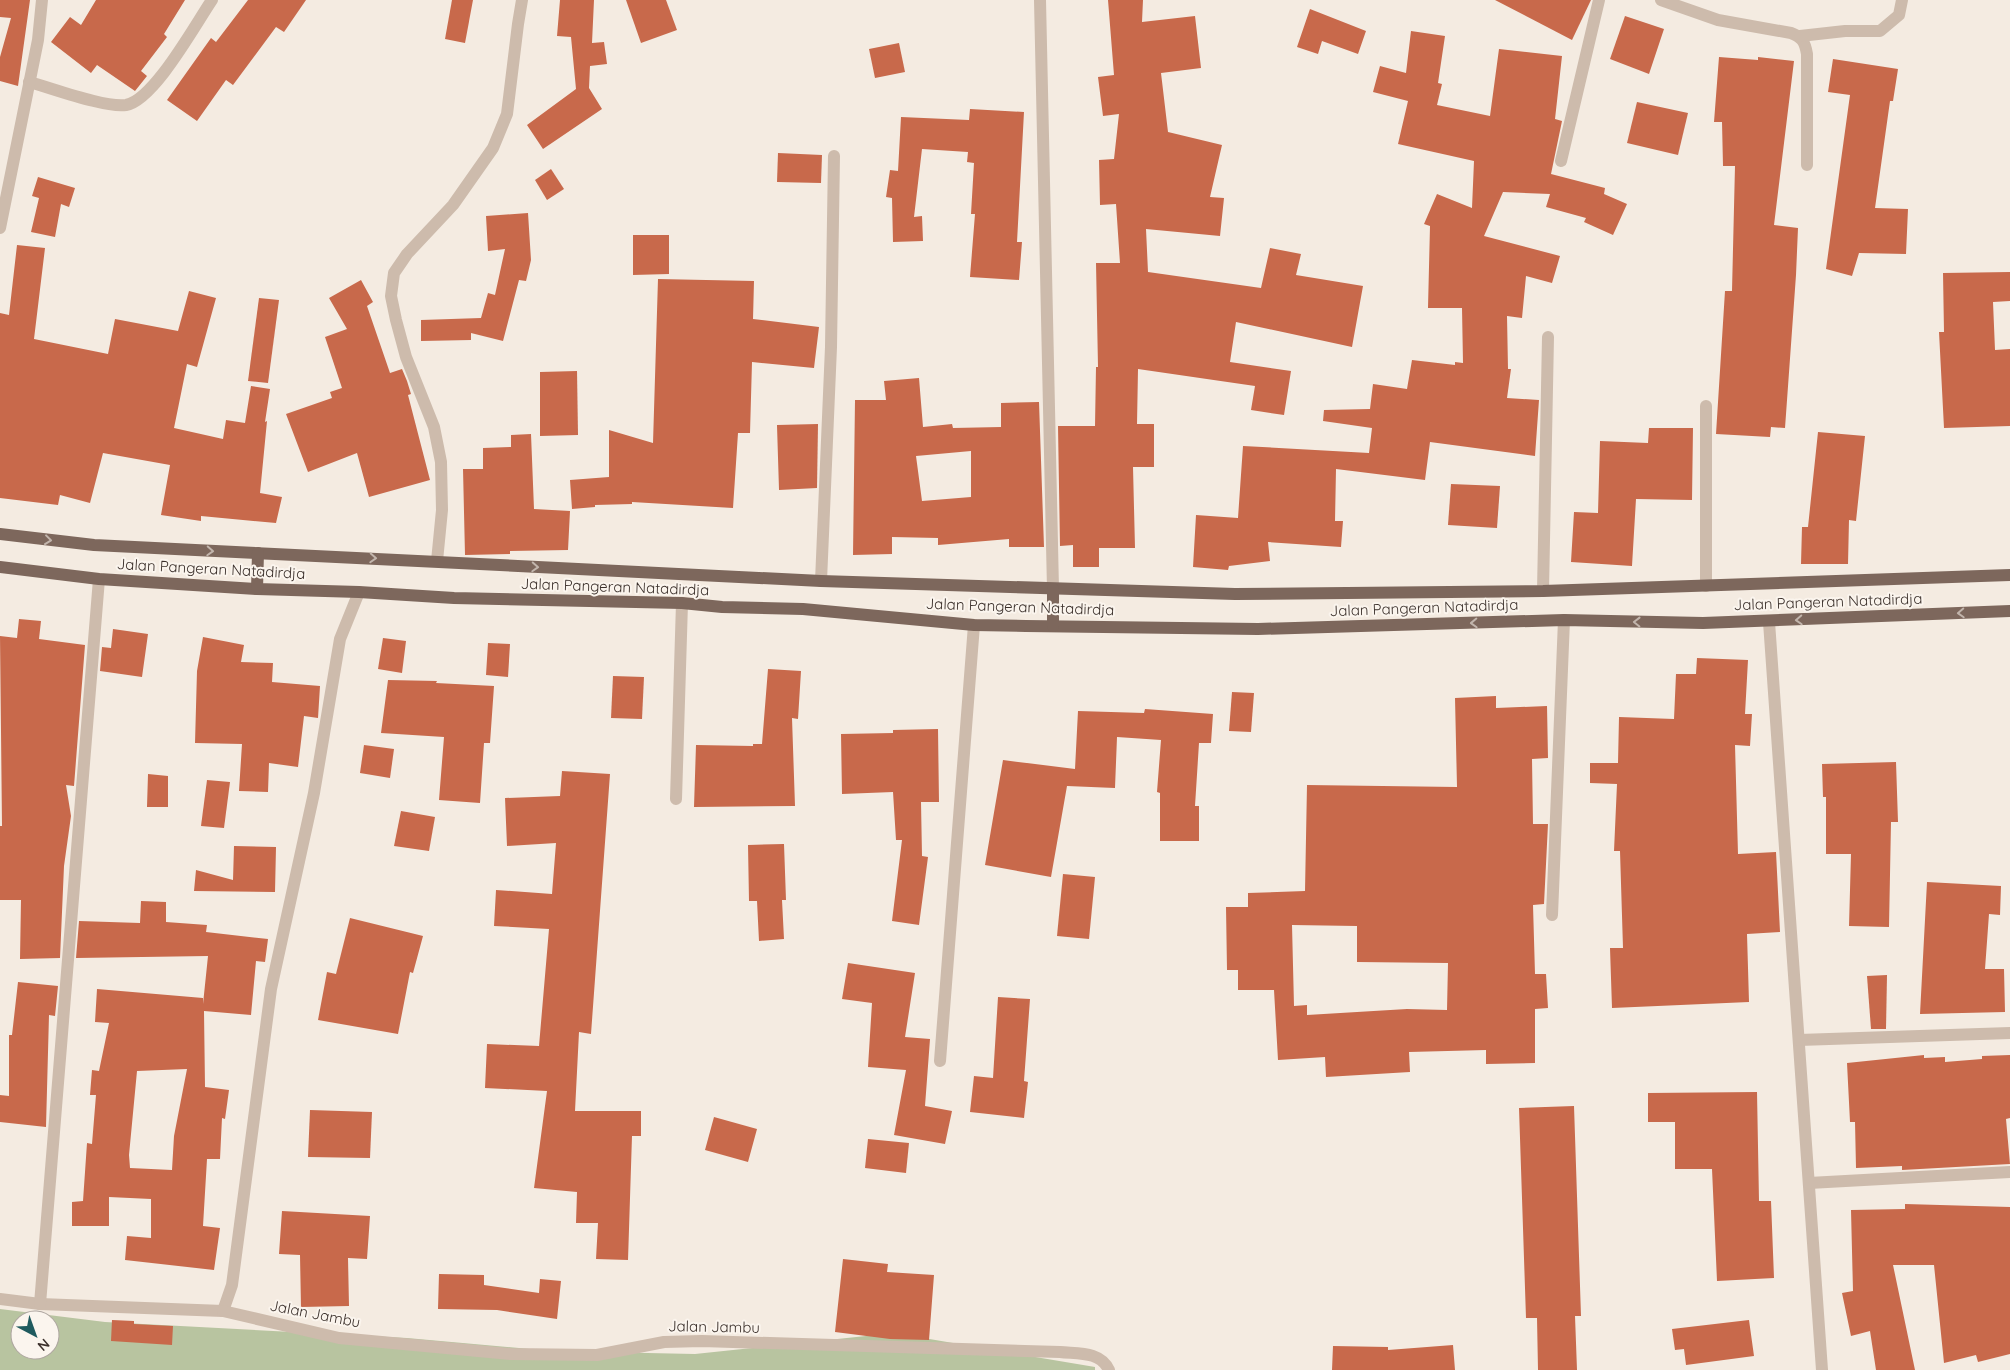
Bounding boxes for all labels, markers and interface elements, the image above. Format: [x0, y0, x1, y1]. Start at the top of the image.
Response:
one-way arrow [45, 534, 53, 545]
one-way arrow [207, 545, 215, 556]
one-way arrow [369, 553, 377, 564]
street label: Jalan Pangeran Natadirdja [116, 554, 306, 583]
one-way arrow [531, 561, 539, 572]
street label: Jalan Pangeran Natadirdja [520, 574, 710, 599]
street label: Jalan Pangeran Natadirdja [1733, 589, 1923, 614]
street label: Jalan Pangeran Natadirdja [925, 594, 1115, 619]
street label: Jalan Pangeran Natadirdja [1329, 595, 1519, 620]
one-way arrow [1957, 608, 1965, 618]
one-way arrow [1795, 615, 1803, 626]
one-way arrow [1632, 616, 1640, 627]
one-way arrow [1470, 617, 1478, 628]
street label: Jalan Jambu [268, 1295, 362, 1332]
north arrow [10, 1310, 60, 1360]
street label: Jalan Jambu [668, 1316, 760, 1337]
text: N [34, 1335, 53, 1355]

